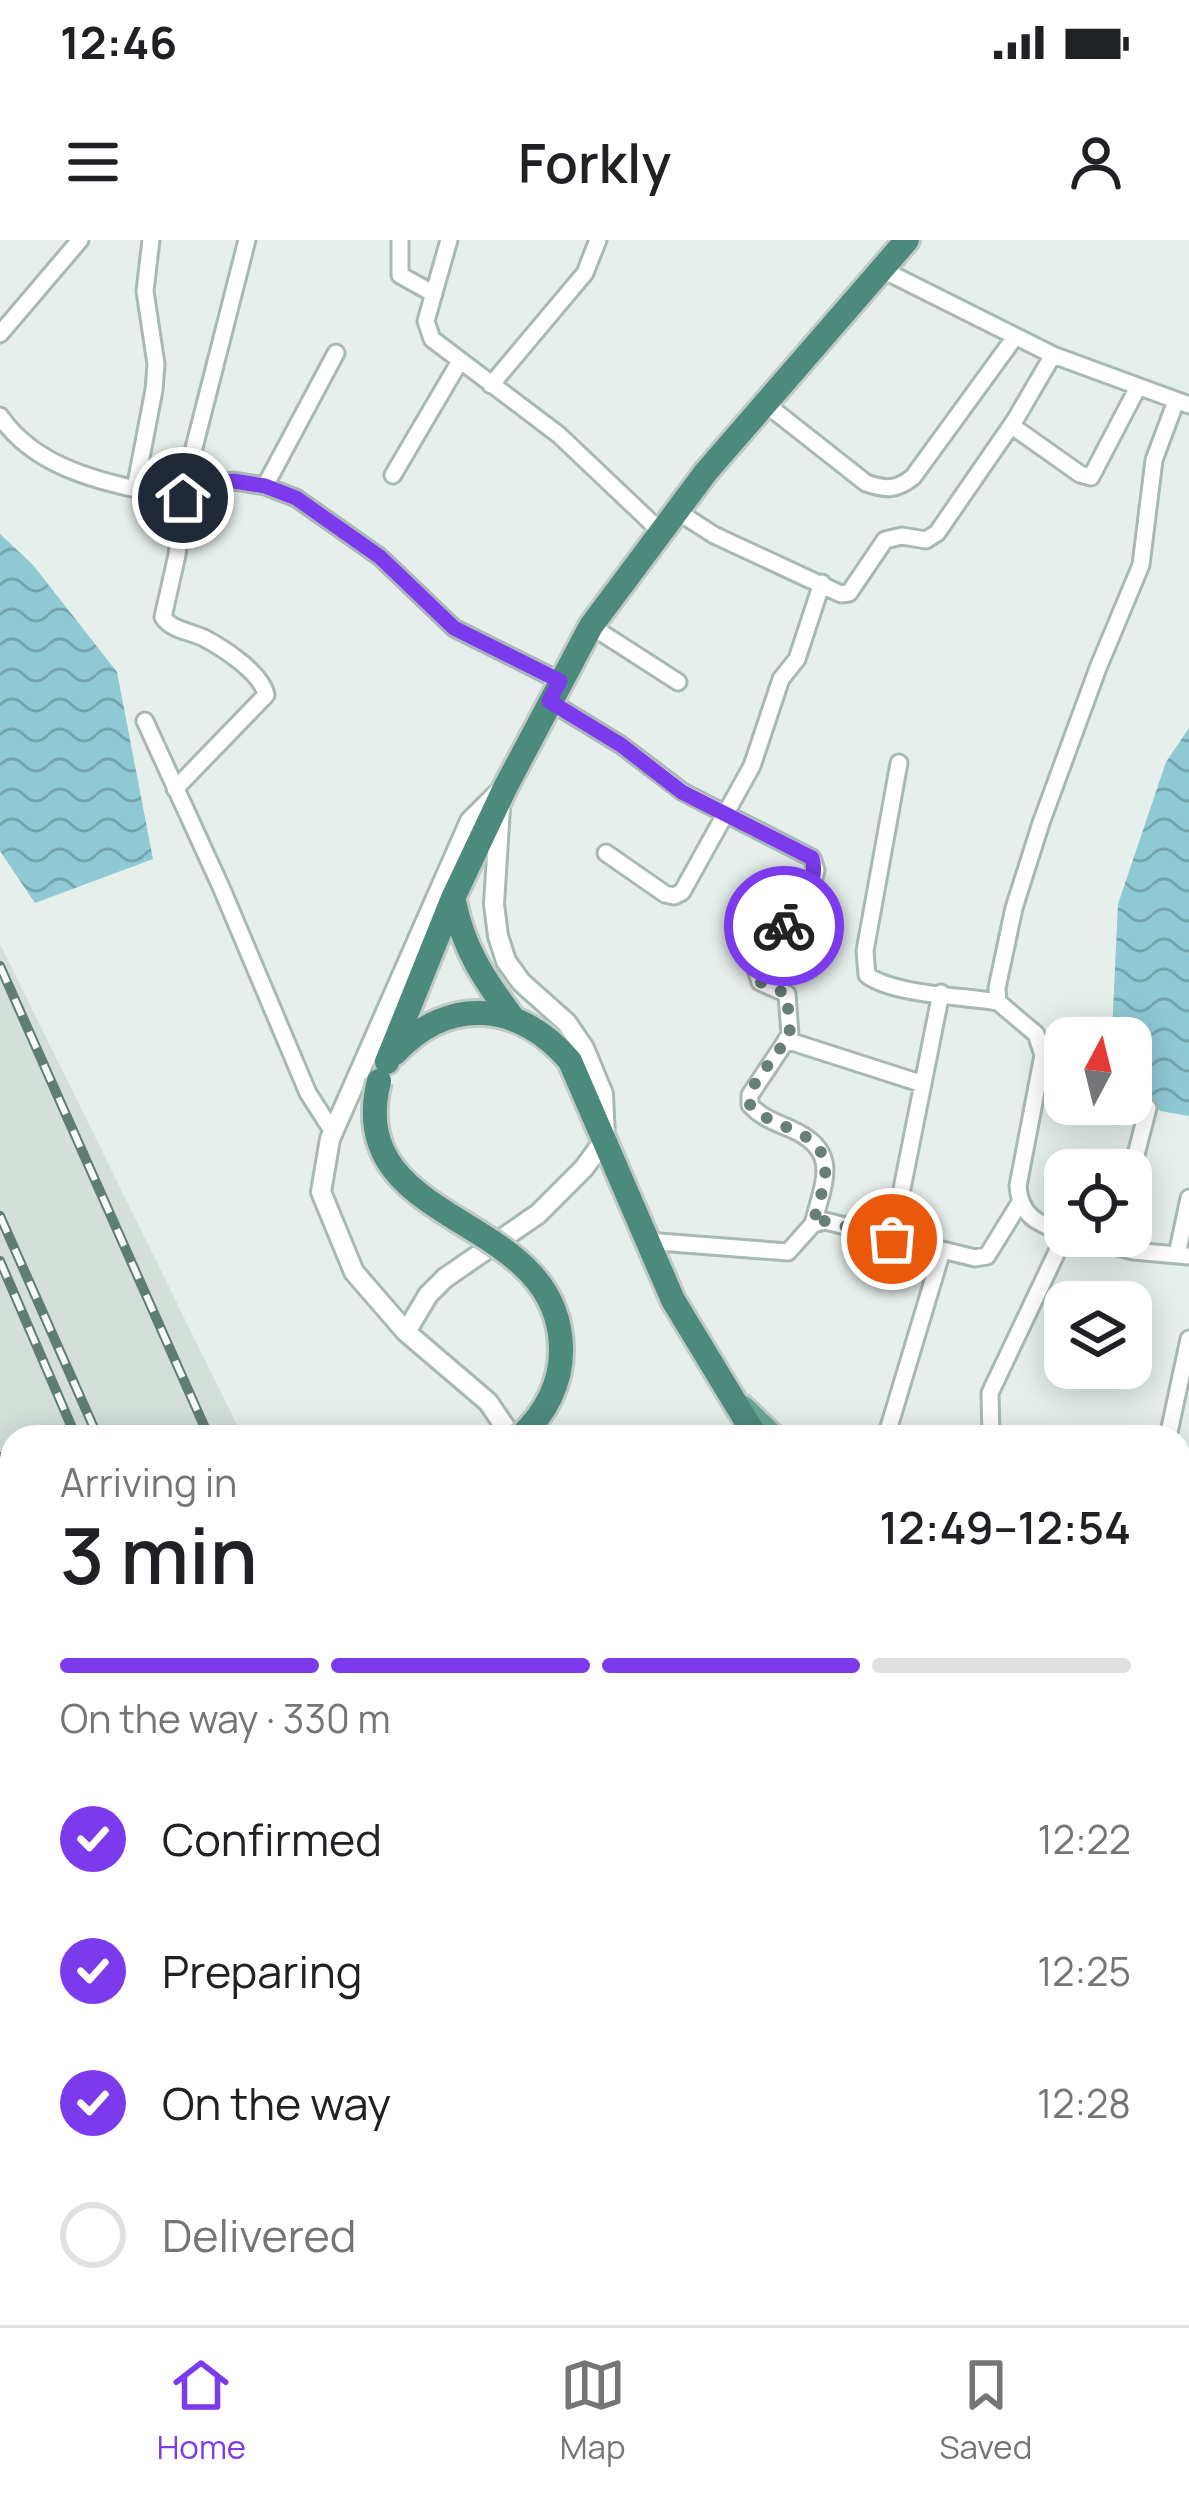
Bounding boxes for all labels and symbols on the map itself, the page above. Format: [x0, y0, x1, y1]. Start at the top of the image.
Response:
pin [132, 447, 234, 549]
courier [724, 866, 844, 986]
north arrow [1044, 1017, 1152, 1125]
pin [841, 1188, 943, 1290]

